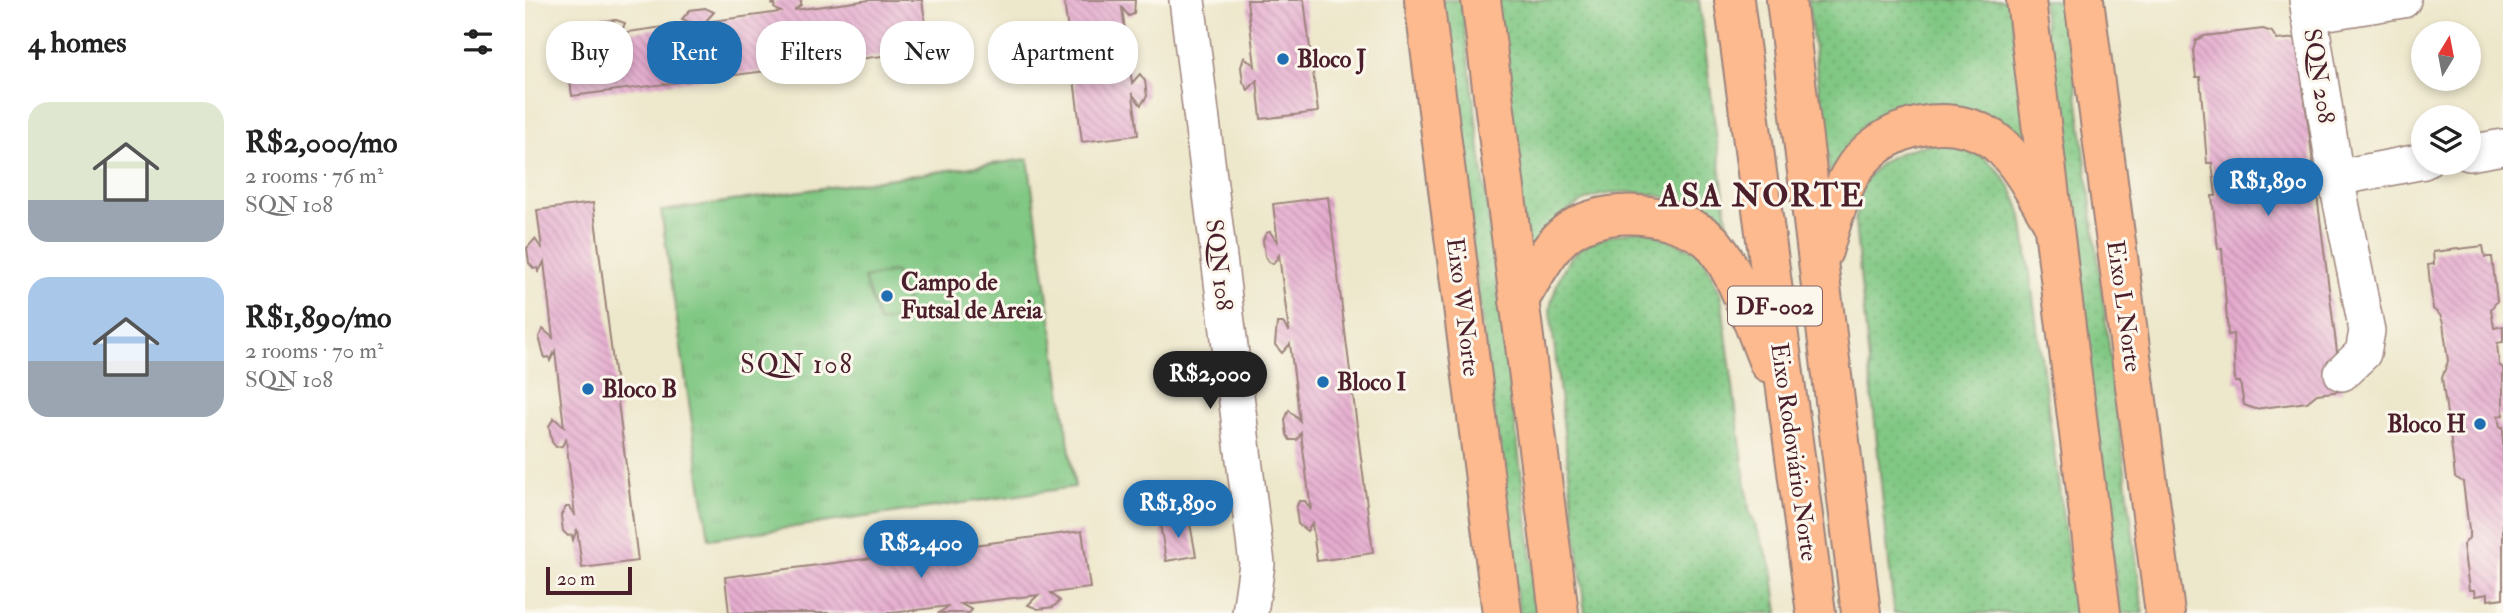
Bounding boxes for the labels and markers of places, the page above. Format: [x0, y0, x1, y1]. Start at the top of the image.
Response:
place label: Bloco J [1297, 44, 1366, 75]
marker: Bloco J [1275, 51, 1291, 67]
pin: R$1,890 [2203, 158, 2333, 218]
place label: Campo de Futsal de Areia [901, 267, 1043, 326]
marker: Campo de Futsal de Areia [879, 288, 895, 304]
pin: R$2,000 [1145, 352, 1275, 411]
place label: Bloco I [1337, 367, 1406, 398]
place label: Bloco B [602, 374, 677, 405]
marker: Bloco I [1315, 374, 1331, 390]
marker: Bloco B [580, 381, 596, 397]
place label: Bloco H [2387, 409, 2466, 440]
marker: Bloco H [2472, 416, 2488, 432]
pin: R$1,890 [1113, 480, 1243, 540]
pin: R$2,400 [856, 520, 986, 580]

